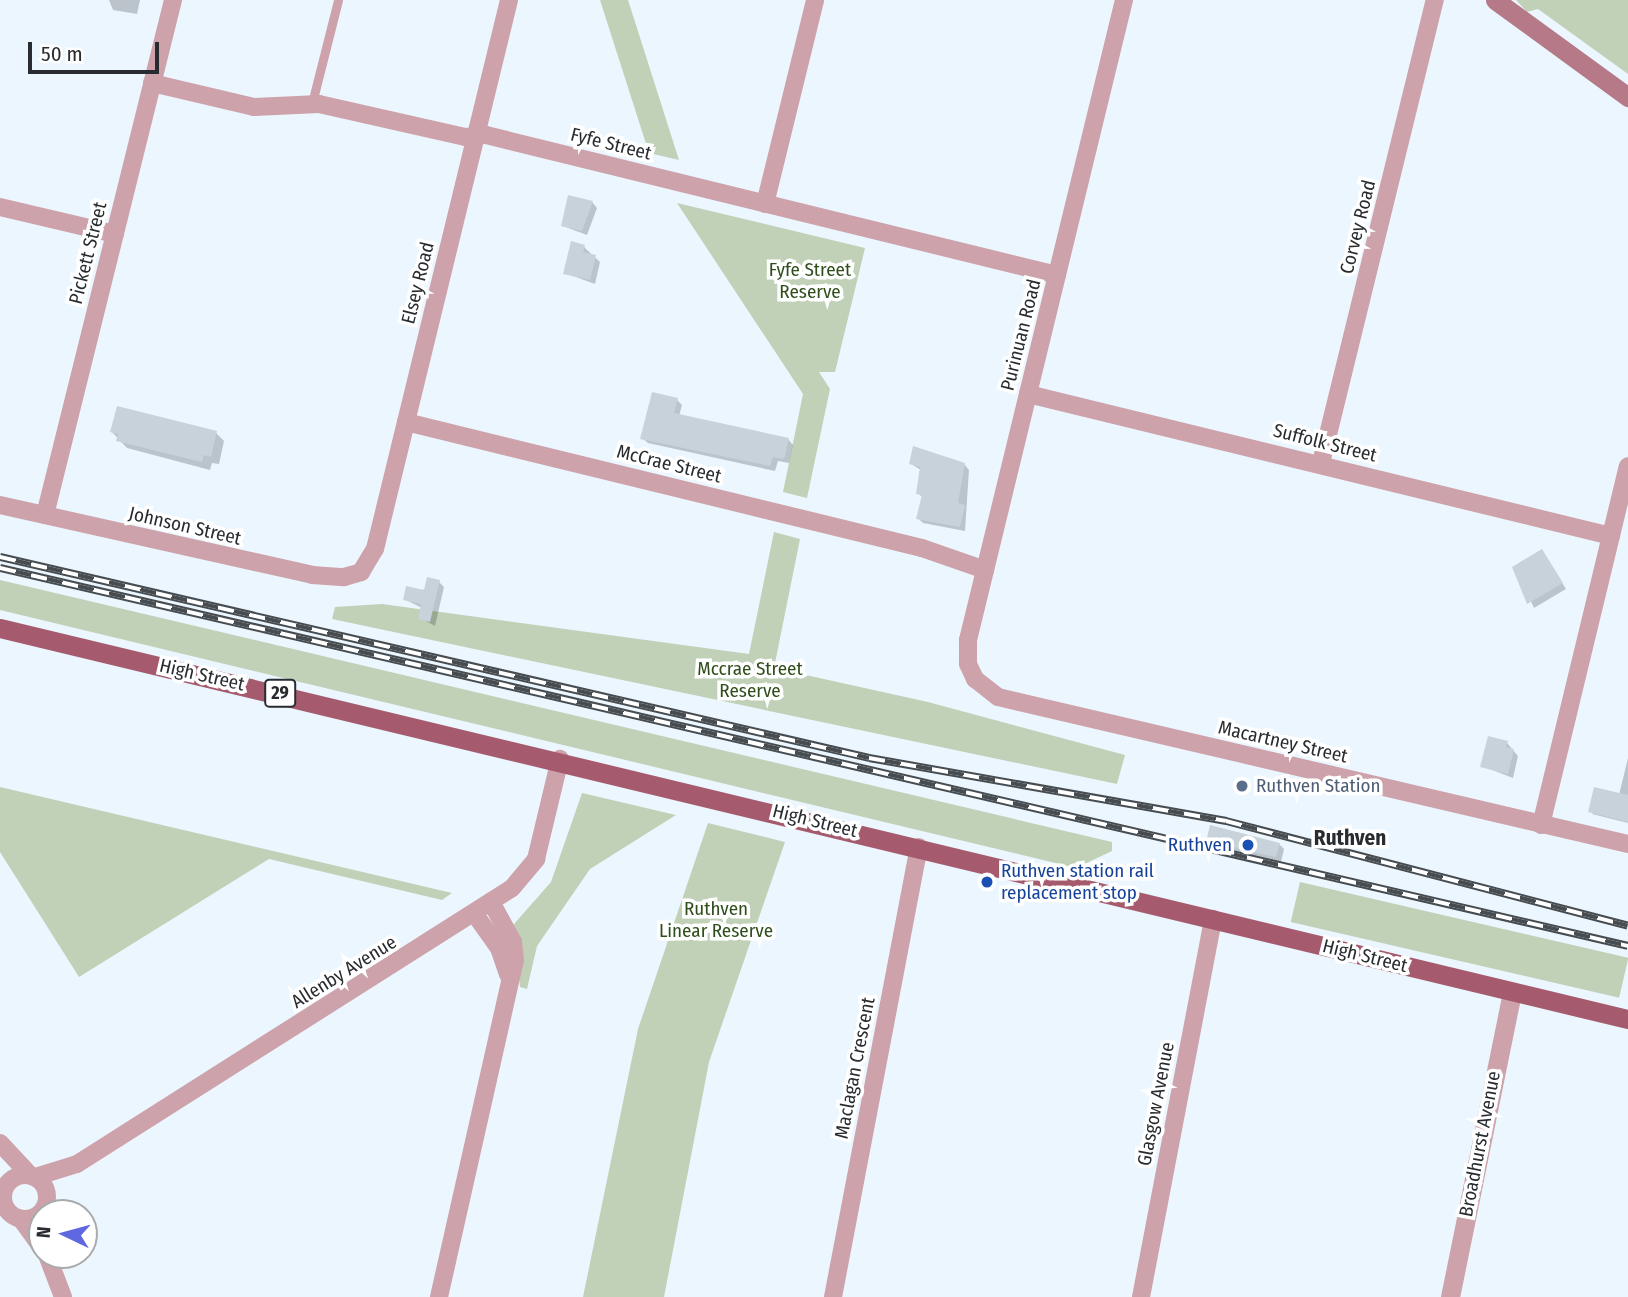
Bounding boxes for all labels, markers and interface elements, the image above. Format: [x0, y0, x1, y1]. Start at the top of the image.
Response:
scale bar [32, 28, 163, 72]
text: 50 m [41, 41, 83, 67]
street label: Fyfe Street [568, 123, 654, 165]
street label: Corvey Road [1335, 178, 1381, 276]
street label: Pickett Street [64, 200, 112, 306]
street label: Elsey Road [397, 240, 439, 326]
park label: Fyfe Street Reserve [769, 259, 851, 303]
street label: Purinuan Road [996, 277, 1046, 393]
street label: Suffolk Street [1271, 419, 1379, 467]
street label: McCrae Street [614, 440, 724, 488]
street label: Johnson Street [127, 502, 243, 550]
street label: High Street [157, 654, 247, 696]
park label: Mccrae Street Reserve [697, 658, 803, 702]
road number: 29 [262, 678, 298, 708]
street label: Macartney Street [1216, 716, 1350, 768]
place label: Ruthven Station [1256, 775, 1380, 797]
marker: Ruthven Station [1234, 778, 1250, 794]
street label: High Street [770, 799, 860, 843]
district label: Ruthven [1314, 825, 1386, 851]
place label: Ruthven [1168, 834, 1232, 856]
marker: Ruthven [1238, 835, 1258, 855]
place label: Ruthven station rail replacement stop [1001, 860, 1154, 904]
marker: Ruthven station rail replacement stop [979, 874, 995, 890]
park label: Ruthven Linear Reserve [659, 898, 773, 942]
street label: Allenby Avenue [287, 931, 401, 1013]
street label: High Street [1320, 934, 1410, 978]
street label: Maclagan Crescent [830, 995, 880, 1141]
street label: Glasgow Avenue [1133, 1040, 1179, 1168]
street label: Broadhurst Avenue [1455, 1069, 1505, 1219]
north arrow [28, 1199, 98, 1269]
text: N [32, 1226, 56, 1239]

